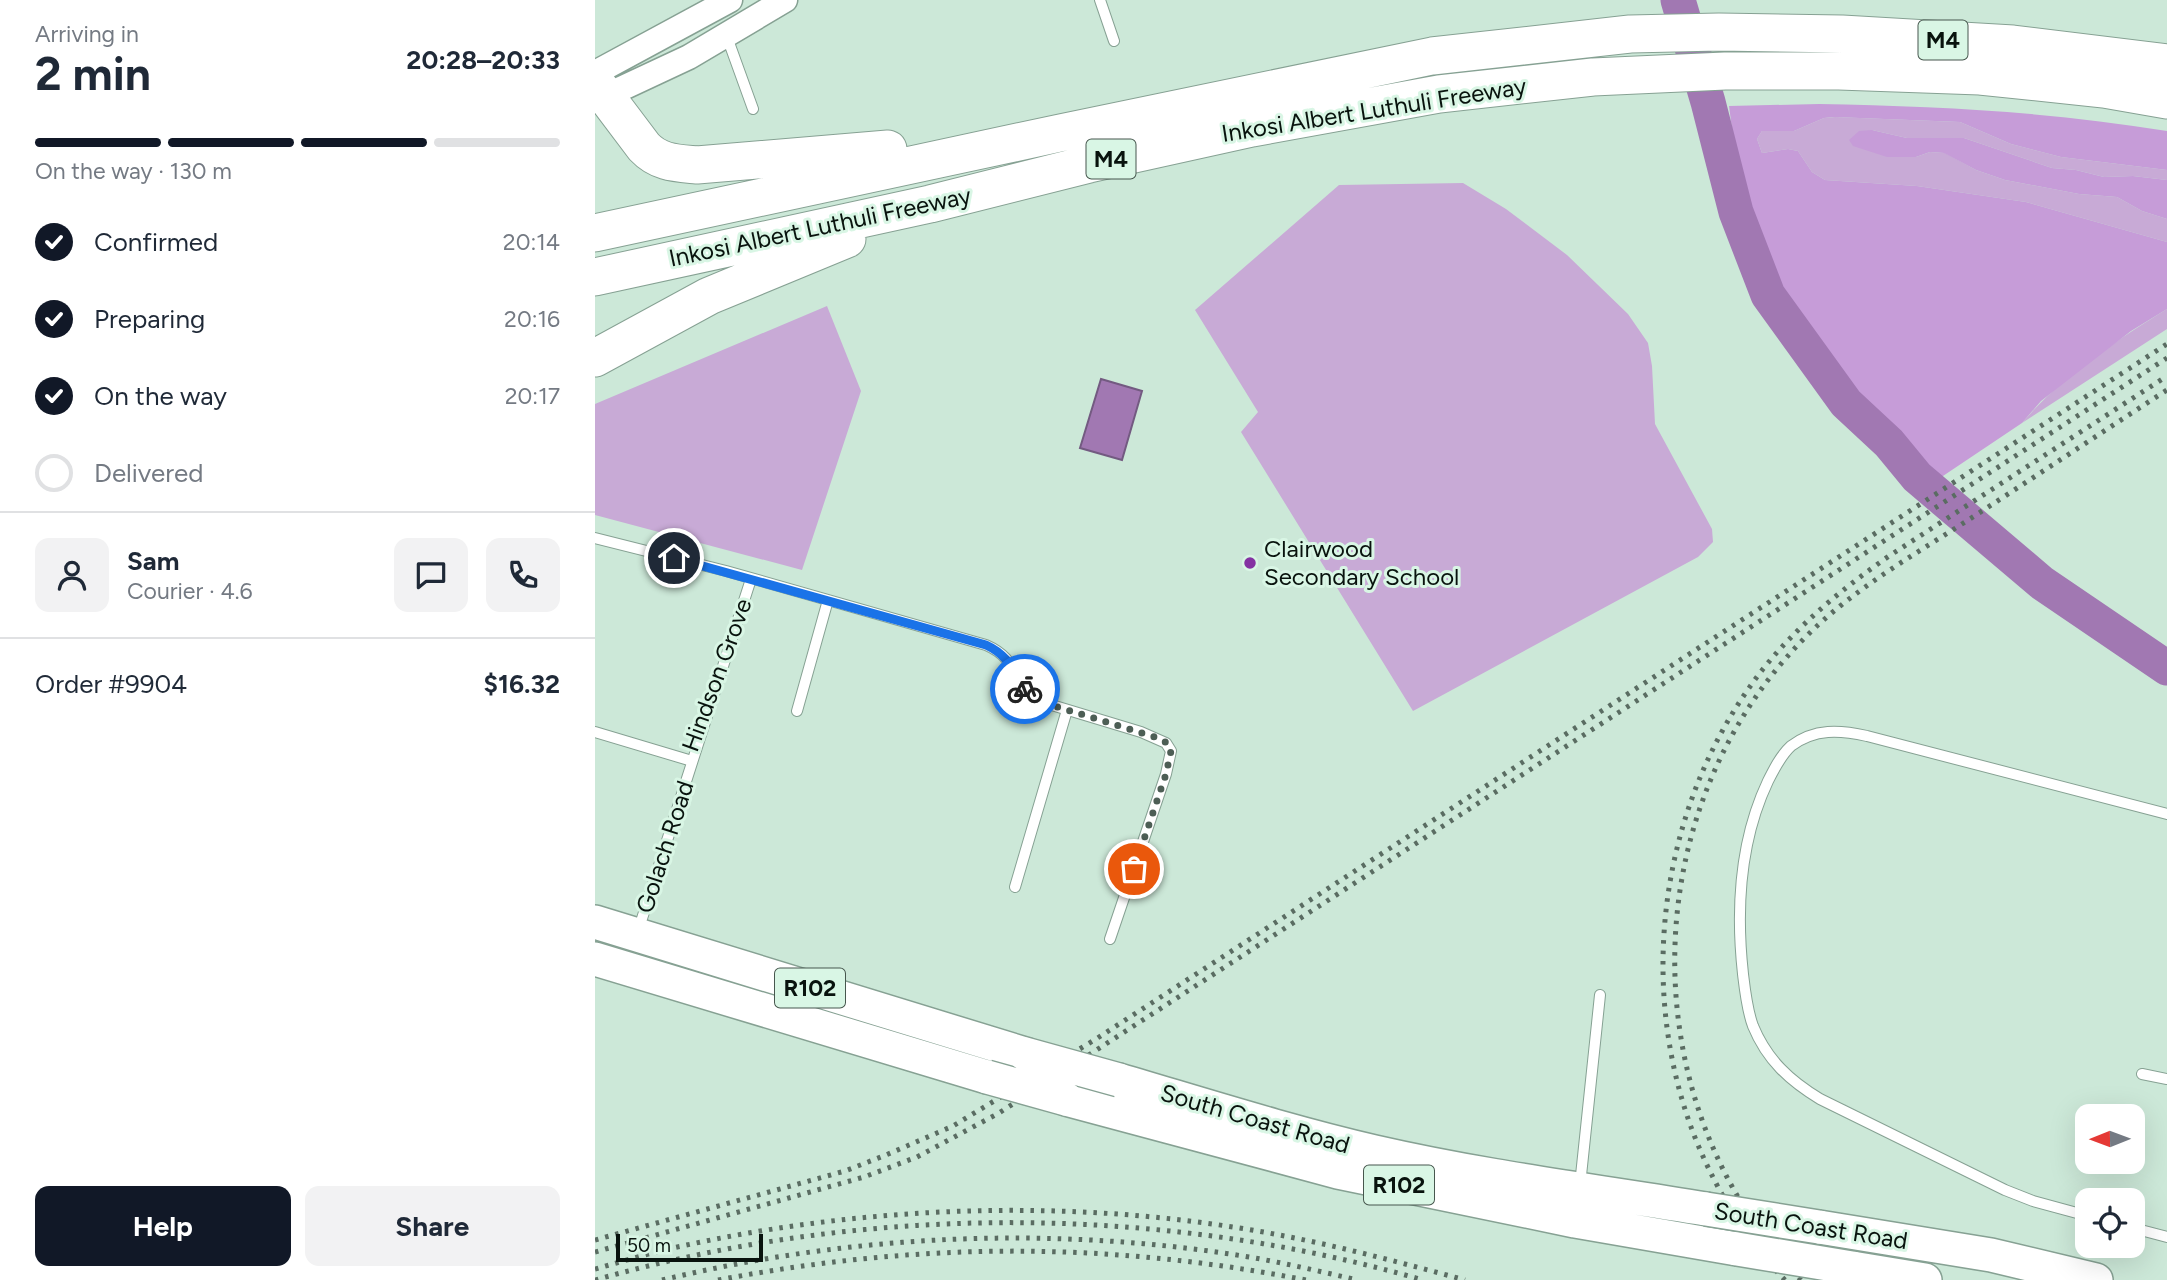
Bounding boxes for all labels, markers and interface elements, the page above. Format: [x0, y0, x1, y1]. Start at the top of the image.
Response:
text: Arriving in [35, 20, 139, 48]
road number: M4 [1919, 20, 1967, 60]
text: 20:28–20:33 [406, 44, 560, 76]
text: 2 min [35, 46, 151, 102]
street label: Inkosi Albert Luthuli Freeway [1219, 71, 1529, 148]
road number: M4 [1086, 140, 1135, 178]
text: On the way · 130 m [35, 157, 232, 185]
street label: Inkosi Albert Luthuli Freeway [666, 180, 974, 273]
icon: check [35, 223, 73, 261]
text: Confirmed [94, 226, 218, 258]
text: 20:14 [503, 228, 560, 256]
icon: check [35, 300, 73, 338]
text: Preparing [94, 303, 205, 335]
text: 20:16 [504, 305, 560, 333]
icon: check [35, 377, 73, 415]
text: On the way [94, 380, 227, 412]
text: 20:17 [505, 382, 560, 410]
text: Delivered [94, 457, 203, 489]
pin [644, 528, 704, 588]
place label: Clairwood Secondary School [1264, 534, 1459, 591]
button: person [35, 538, 109, 612]
button: chat [394, 538, 468, 612]
button: phone [486, 538, 560, 612]
icon: home [655, 539, 693, 577]
text: Sam [127, 545, 179, 577]
marker: Clairwood Secondary School [1242, 555, 1258, 571]
text: Courier · 4.6 [127, 577, 253, 605]
street label: Hindson Grove [675, 594, 758, 755]
courier [990, 654, 1060, 724]
text: Order #9904 [35, 668, 187, 700]
text: $16.32 [484, 668, 560, 700]
icon: bike [1006, 670, 1044, 708]
street label: Golach Road [630, 777, 700, 917]
pin [1104, 839, 1164, 899]
icon: bag [1115, 850, 1153, 888]
road number: R102 [775, 968, 845, 1007]
street label: South Coast Road [1157, 1078, 1353, 1159]
north arrow [2075, 1104, 2145, 1174]
map controls [2075, 1104, 2145, 1258]
road number: R102 [1364, 1166, 1434, 1204]
button: Help [35, 1186, 291, 1266]
button: Share [305, 1186, 560, 1266]
button: locate [2075, 1188, 2145, 1258]
street label: South Coast Road [1712, 1196, 1910, 1255]
scale bar [616, 1231, 763, 1263]
text: 50 m [627, 1234, 671, 1257]

